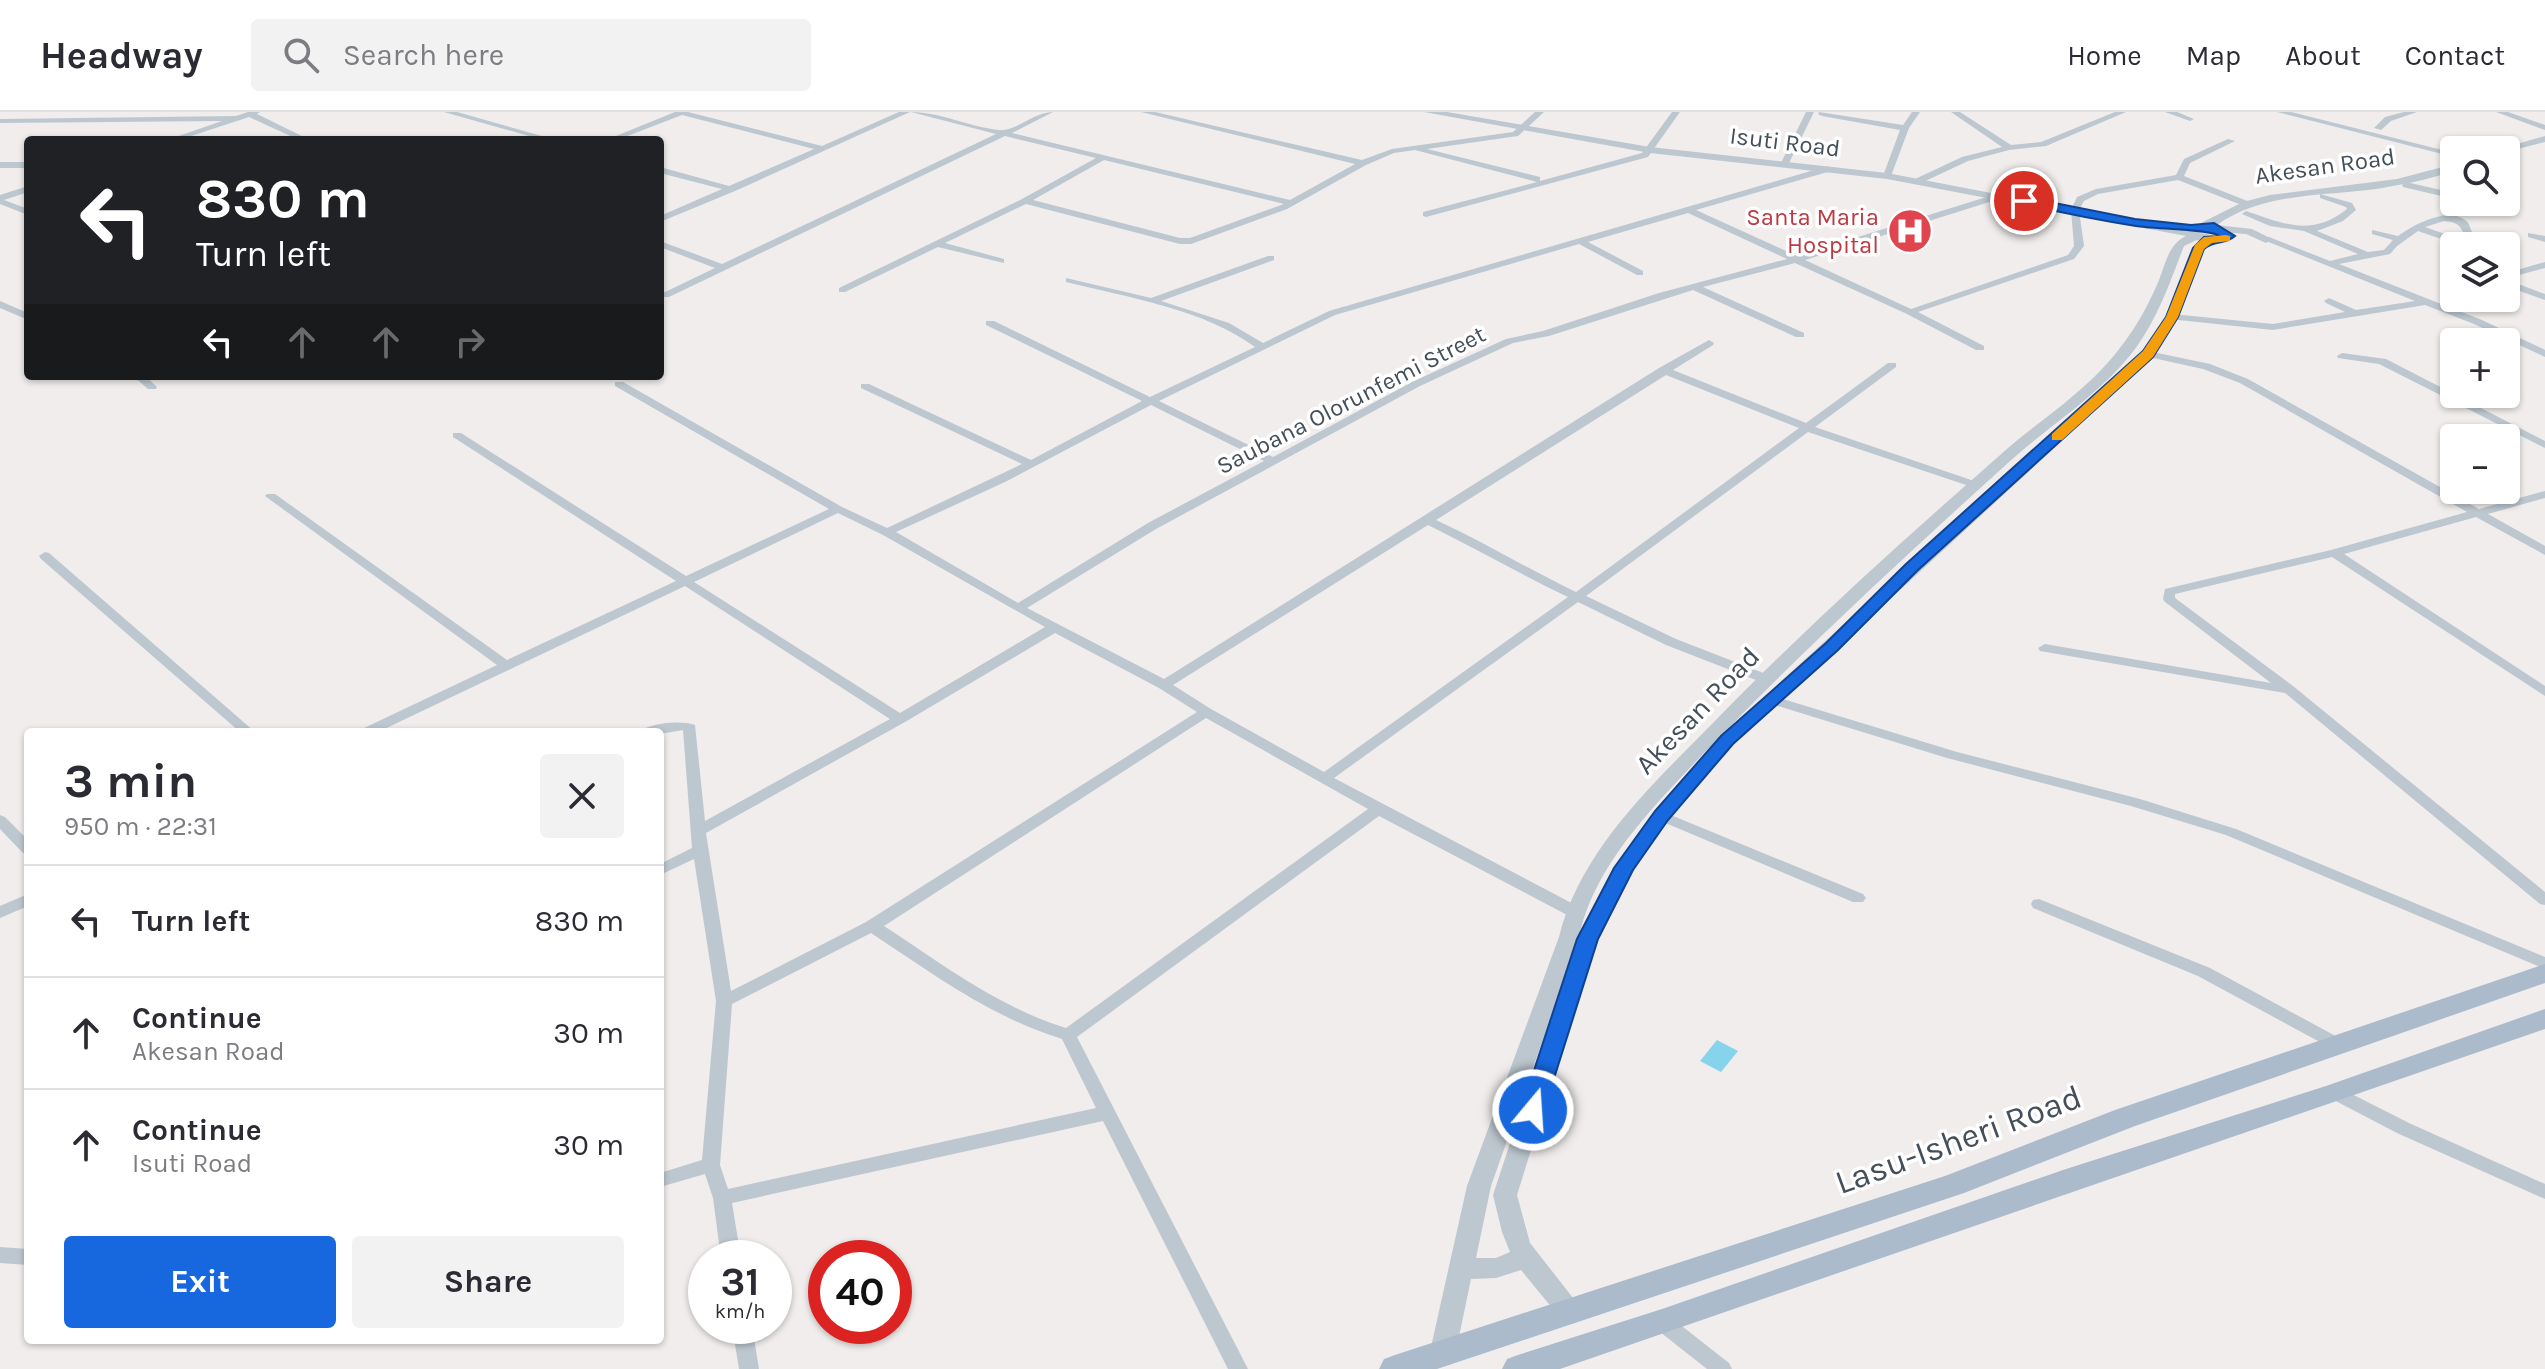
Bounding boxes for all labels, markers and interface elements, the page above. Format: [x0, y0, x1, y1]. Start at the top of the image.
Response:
search box [251, 19, 811, 91]
text: Headway [40, 33, 203, 78]
icon: search [279, 33, 323, 77]
text: Search here [343, 37, 504, 73]
text: Home [2067, 39, 2142, 72]
text: Map [2186, 39, 2241, 72]
text: About [2285, 39, 2361, 72]
text: Contact [2405, 39, 2505, 72]
street label: Isuti Road [1728, 121, 1842, 163]
map controls [2440, 136, 2520, 504]
button: search [2440, 136, 2520, 216]
street label: Akesan Road [2253, 142, 2397, 190]
text: 830 m [196, 166, 370, 231]
pin [1990, 167, 2058, 235]
icon: left [64, 168, 168, 272]
icon: arrive [2002, 179, 2046, 223]
place label: Santa Maria Hospital [1746, 203, 1879, 259]
hospital icon: Santa Maria Hospital [1886, 207, 1934, 255]
button: layers [2440, 232, 2520, 312]
text: Turn left [196, 233, 331, 275]
icon: left [196, 320, 240, 364]
icon: ahead [280, 320, 324, 364]
icon: ahead [364, 320, 408, 364]
icon: right [448, 320, 492, 364]
street label: Saubana Olorunfemi Street [1212, 320, 1490, 480]
button: + [2440, 328, 2520, 408]
button: − [2440, 424, 2520, 504]
street label: Akesan Road [1628, 640, 1766, 781]
text: 3 min [64, 753, 197, 809]
button: close [540, 754, 624, 838]
text: 950 m · 22:31 [64, 811, 217, 842]
icon: left [64, 899, 108, 943]
text: Turn left [132, 903, 250, 939]
text: 830 m [535, 903, 624, 939]
text: Continue [132, 1000, 262, 1036]
icon: ahead [64, 1011, 108, 1055]
text: 30 m [553, 1015, 624, 1051]
text: Akesan Road [132, 1036, 285, 1067]
position arrow [1491, 1068, 1575, 1152]
street label: Lasu-Isheri Road [1830, 1077, 2087, 1203]
text: Continue [132, 1112, 262, 1148]
icon: ahead [64, 1123, 108, 1167]
text: 30 m [553, 1127, 624, 1163]
text: Isuti Road [132, 1148, 252, 1179]
button: Exit [64, 1236, 336, 1328]
button: Share [352, 1236, 624, 1328]
speed limit sign: 40 [808, 1240, 912, 1344]
text: 31 [720, 1258, 760, 1305]
text: km/h [715, 1300, 765, 1323]

